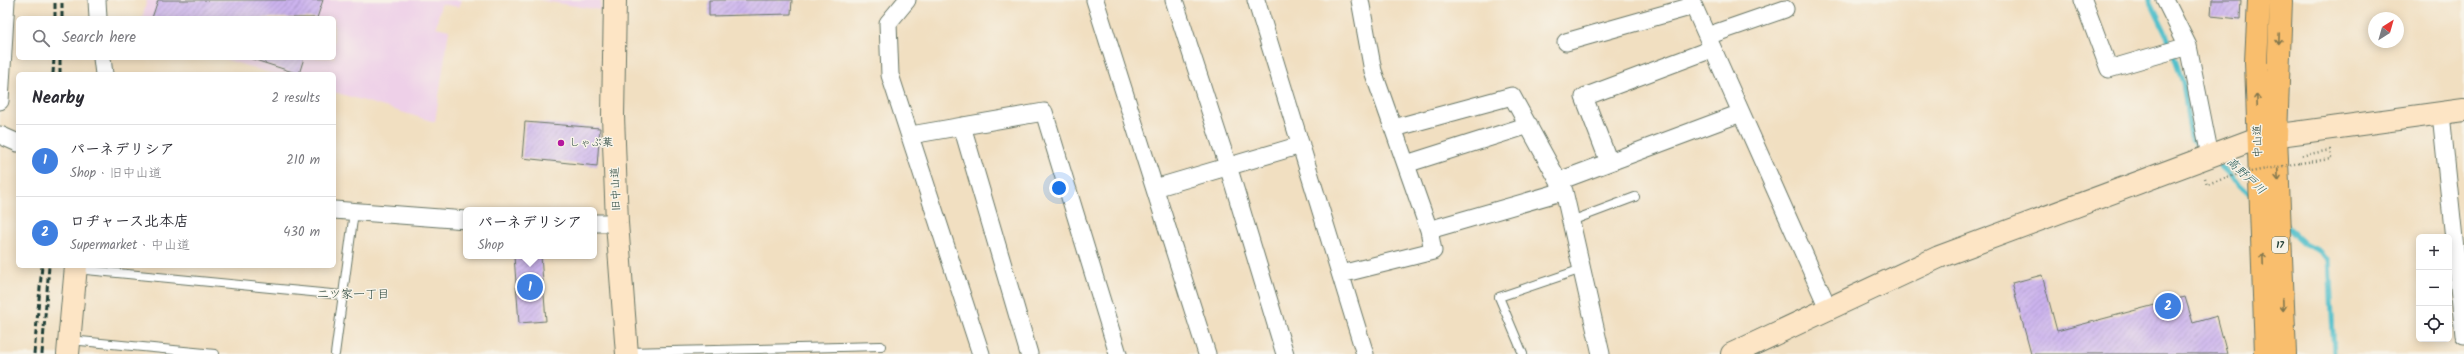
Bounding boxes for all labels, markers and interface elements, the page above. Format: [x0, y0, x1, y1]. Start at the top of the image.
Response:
north arrow [2368, 12, 2404, 48]
search box [16, 16, 336, 60]
text: Search here [62, 26, 136, 50]
icon: search [30, 27, 52, 49]
one-way arrow [2276, 32, 2283, 45]
text: Nearby [32, 85, 84, 112]
text: 2 results [272, 88, 320, 109]
one-way arrow [2253, 94, 2261, 107]
street label: 中山道 [2248, 124, 2268, 158]
place label: しゃぶ葉 [569, 134, 613, 152]
text: パーネデリシア [70, 138, 175, 162]
marker: しゃぶ葉 [556, 138, 566, 148]
text: 1 [43, 150, 47, 171]
text: 210 m [286, 150, 320, 171]
water label: 高野戸川 [2222, 153, 2270, 199]
text: Shop · 旧中山道 [70, 163, 161, 184]
street label: 旧中山道 [606, 167, 626, 211]
one-way arrow [2274, 168, 2282, 181]
your location [1049, 178, 1069, 198]
popup [463, 207, 597, 259]
text: ロヂャース北本店 [70, 210, 189, 234]
text: パーネデリシア [478, 211, 582, 235]
text: 2 [41, 222, 49, 243]
text: 430 m [283, 222, 320, 243]
map controls [2416, 234, 2452, 342]
button: + [2416, 234, 2452, 270]
text: Supermarket · 中山道 [70, 235, 190, 256]
text: Shop [478, 235, 504, 256]
road number: 17 [2272, 237, 2288, 253]
one-way arrow [2259, 253, 2266, 266]
button: − [2416, 270, 2452, 306]
pin: 1 [517, 272, 543, 302]
district label: 二ツ家一丁目 [317, 285, 389, 304]
pin: 2 [2155, 291, 2181, 321]
one-way arrow [2279, 298, 2286, 311]
button: locate [2416, 306, 2452, 342]

